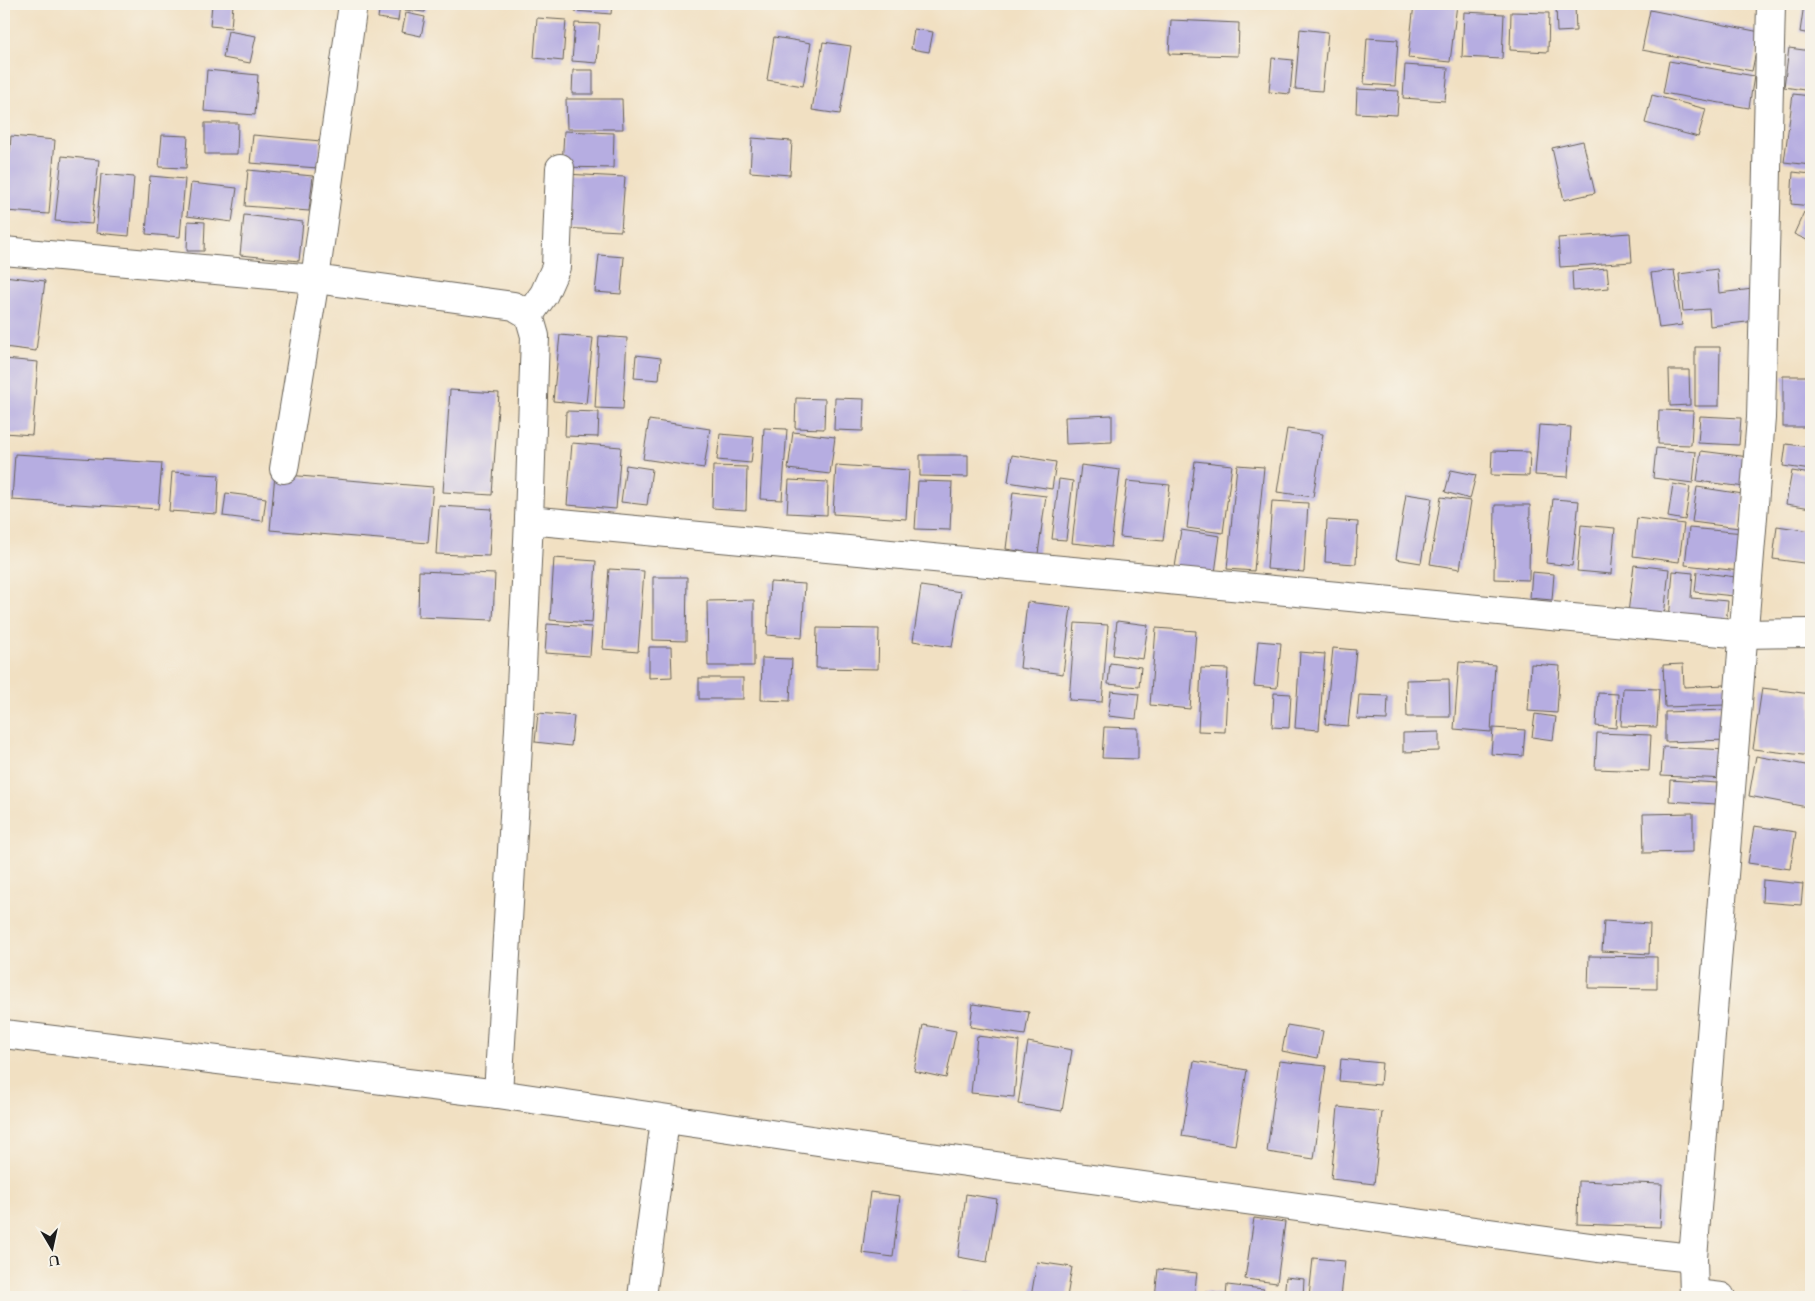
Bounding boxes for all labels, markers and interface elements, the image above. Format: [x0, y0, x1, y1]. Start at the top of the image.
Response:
north arrow [28, 1224, 78, 1274]
text: U [46, 1250, 61, 1271]

